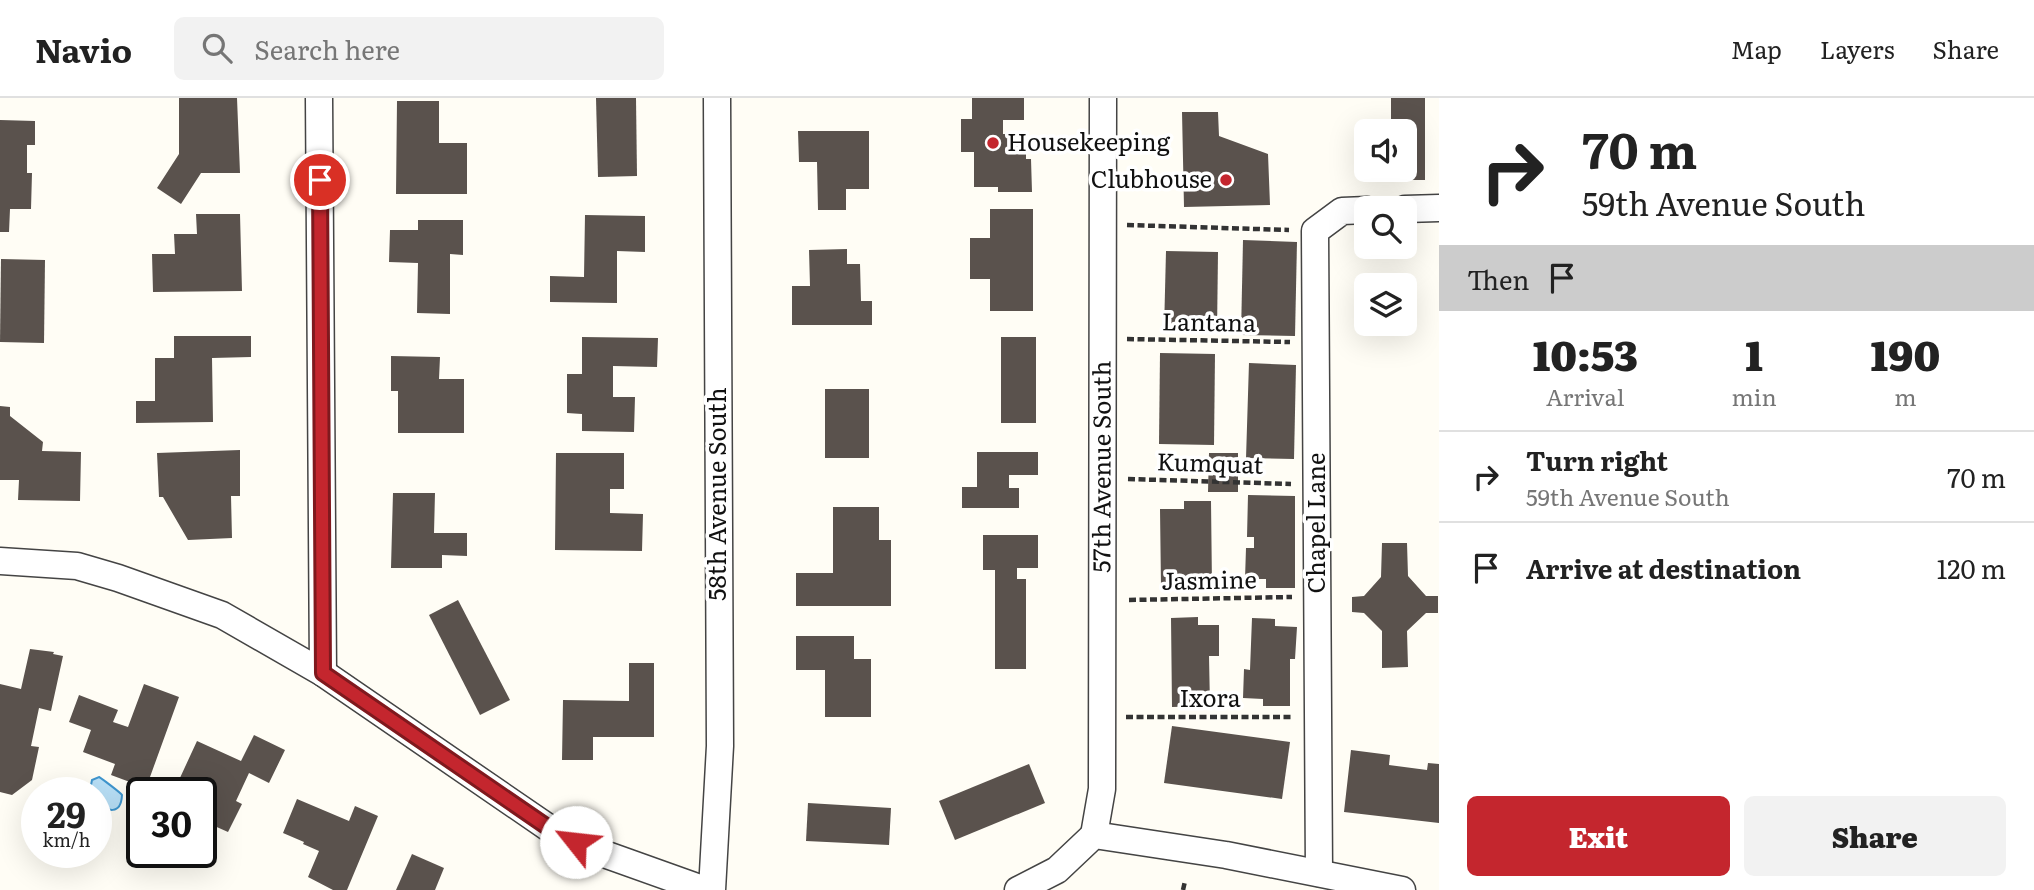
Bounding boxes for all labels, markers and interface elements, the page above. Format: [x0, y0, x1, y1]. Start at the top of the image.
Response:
search box [174, 17, 664, 80]
text: Navio [35, 24, 132, 73]
icon: search [198, 29, 236, 67]
text: Search here [254, 29, 400, 68]
text: Map [1731, 31, 1782, 66]
text: Layers [1820, 31, 1894, 66]
text: Share [1932, 31, 1999, 66]
text: 70 m [1582, 111, 1697, 184]
map controls [1354, 119, 1417, 336]
button: sound [1354, 119, 1417, 182]
place label: Housekeeping [1007, 123, 1171, 158]
icon: right [1467, 126, 1558, 217]
marker: Housekeeping [985, 135, 1001, 151]
pin [290, 150, 350, 210]
place label: Clubhouse [1091, 160, 1212, 195]
icon: arrive [301, 161, 339, 199]
marker: Clubhouse [1218, 172, 1234, 188]
text: 59th Avenue South [1582, 178, 1865, 226]
button: search [1354, 196, 1417, 259]
text: Then [1467, 259, 1529, 298]
icon: arrive [1543, 259, 1581, 297]
button: layers [1354, 273, 1417, 336]
street label: Lantana [1162, 302, 1256, 339]
text: 10:53 [1533, 322, 1638, 384]
text: 1 [1745, 322, 1763, 384]
text: 190 [1870, 322, 1940, 384]
street label: 57th Avenue South [1082, 360, 1118, 573]
text: Arrival [1546, 379, 1624, 413]
text: min [1731, 379, 1777, 413]
text: m [1894, 379, 1916, 413]
street label: 58th Avenue South [698, 387, 733, 601]
text: Turn right [1526, 440, 1668, 479]
street label: Kumquat [1156, 442, 1264, 481]
street label: Chapel Lane [1297, 452, 1332, 594]
text: 70 m [1947, 457, 2006, 496]
icon: right [1467, 458, 1505, 496]
text: 59th Avenue South [1526, 479, 1730, 513]
text: Arrive at destination [1526, 548, 1801, 587]
text: 120 m [1937, 548, 2006, 587]
icon: arrive [1467, 549, 1505, 587]
street label: Jasmine [1161, 560, 1257, 597]
street label: Ixora [1179, 679, 1241, 714]
speed limit sign: 30 [126, 777, 217, 868]
text: 29 [47, 787, 86, 839]
button: Exit [1467, 796, 1730, 876]
button: Share [1744, 796, 2006, 876]
position arrow [539, 805, 613, 879]
text: km/h [43, 826, 90, 853]

